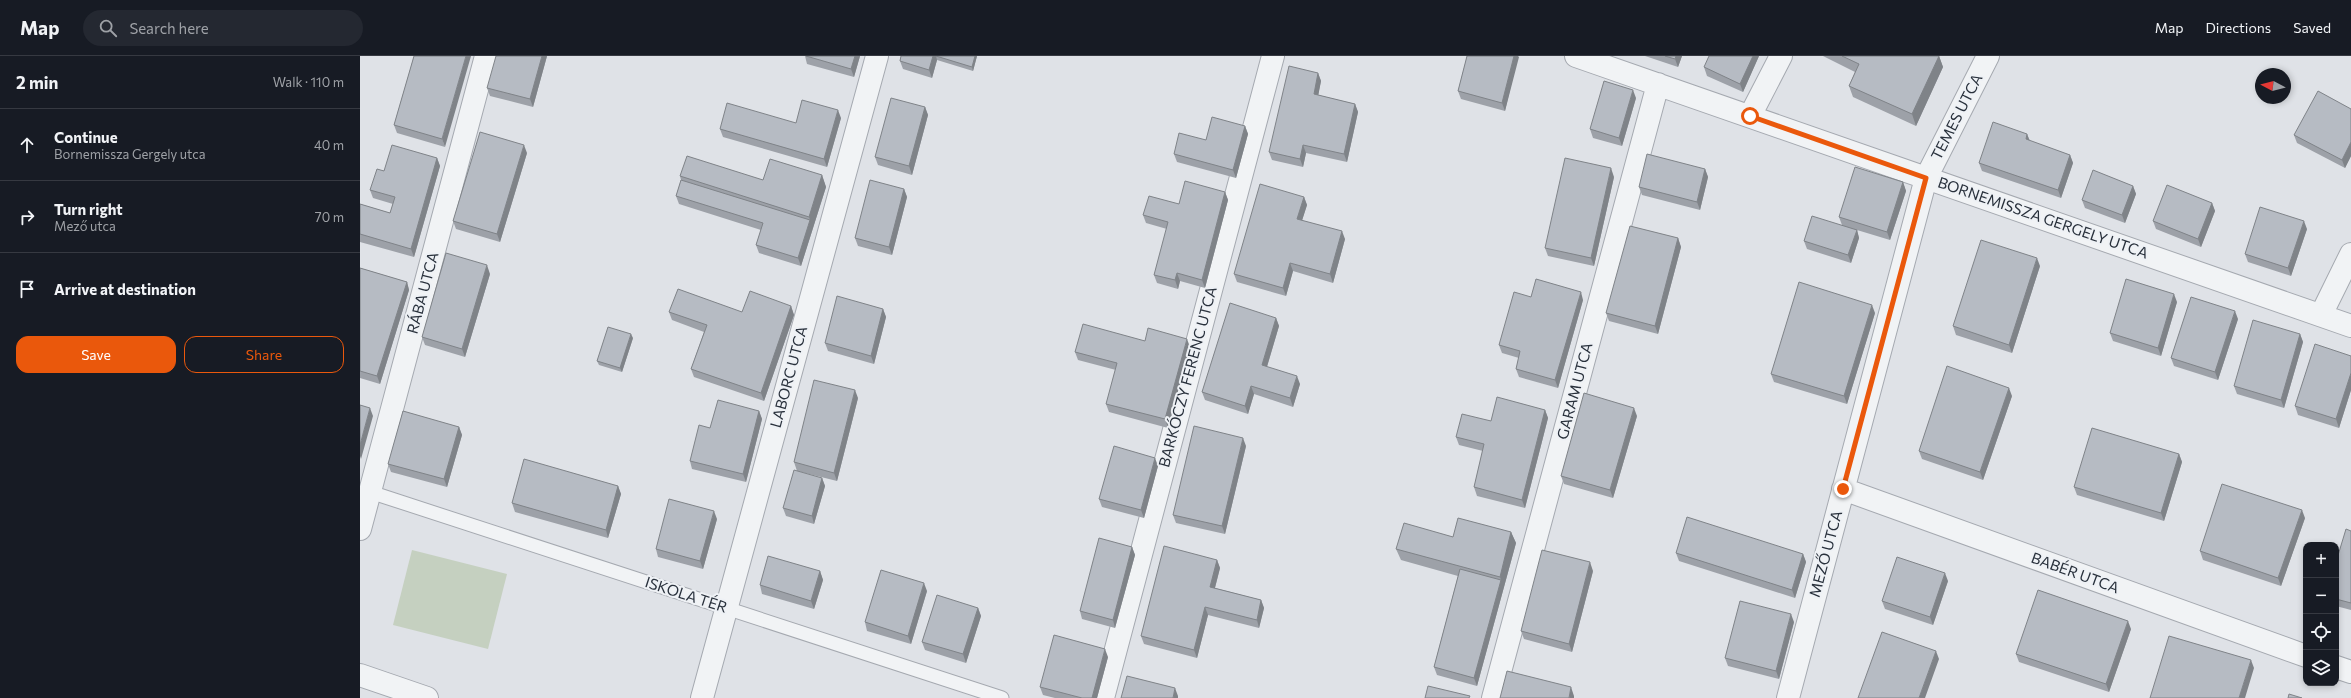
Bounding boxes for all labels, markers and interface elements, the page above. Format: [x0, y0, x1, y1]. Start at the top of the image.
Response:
search box [83, 10, 363, 46]
text: Map [20, 16, 59, 39]
icon: search [97, 17, 119, 39]
text: Search here [129, 19, 209, 37]
text: Map [2155, 19, 2184, 36]
text: Directions [2206, 19, 2271, 36]
text: Saved [2293, 19, 2331, 36]
north arrow [2255, 68, 2291, 104]
street label: TEMES UTCA [1927, 70, 1986, 163]
text: 2 min [16, 72, 58, 93]
text: Walk · 110 m [273, 74, 344, 90]
route start [1741, 107, 1759, 125]
text: Continue [54, 128, 118, 146]
icon: ahead [16, 134, 38, 156]
text: 40 m [314, 137, 344, 153]
text: Bornemissza Gergely utca [54, 146, 206, 162]
street label: BORNEMISSZA GERGELY UTCA [1936, 172, 2151, 262]
text: Turn right [54, 200, 123, 218]
icon: right [16, 206, 38, 228]
text: 70 m [315, 209, 344, 225]
text: Mező utca [54, 218, 116, 234]
street label: RÁBA UTCA [402, 250, 442, 336]
icon: arrive [16, 278, 38, 300]
text: Arrive at destination [54, 280, 196, 298]
street label: BARKÓCZY FERENC UTCA [1153, 284, 1220, 469]
street label: LABORC UTCA [766, 324, 810, 430]
button: Save [16, 336, 176, 373]
button: Share [184, 336, 344, 373]
street label: GARAM UTCA [1552, 340, 1596, 441]
route end [1834, 480, 1852, 498]
street label: MEZŐ UTCA [1804, 508, 1845, 599]
map controls [2303, 542, 2339, 686]
button: + [2303, 542, 2339, 578]
street label: BABÉR UTCA [2029, 547, 2122, 596]
street label: ISKOLA TÉR [643, 571, 730, 616]
button: − [2303, 578, 2339, 614]
button: locate [2303, 614, 2339, 650]
button: layers [2303, 650, 2339, 686]

